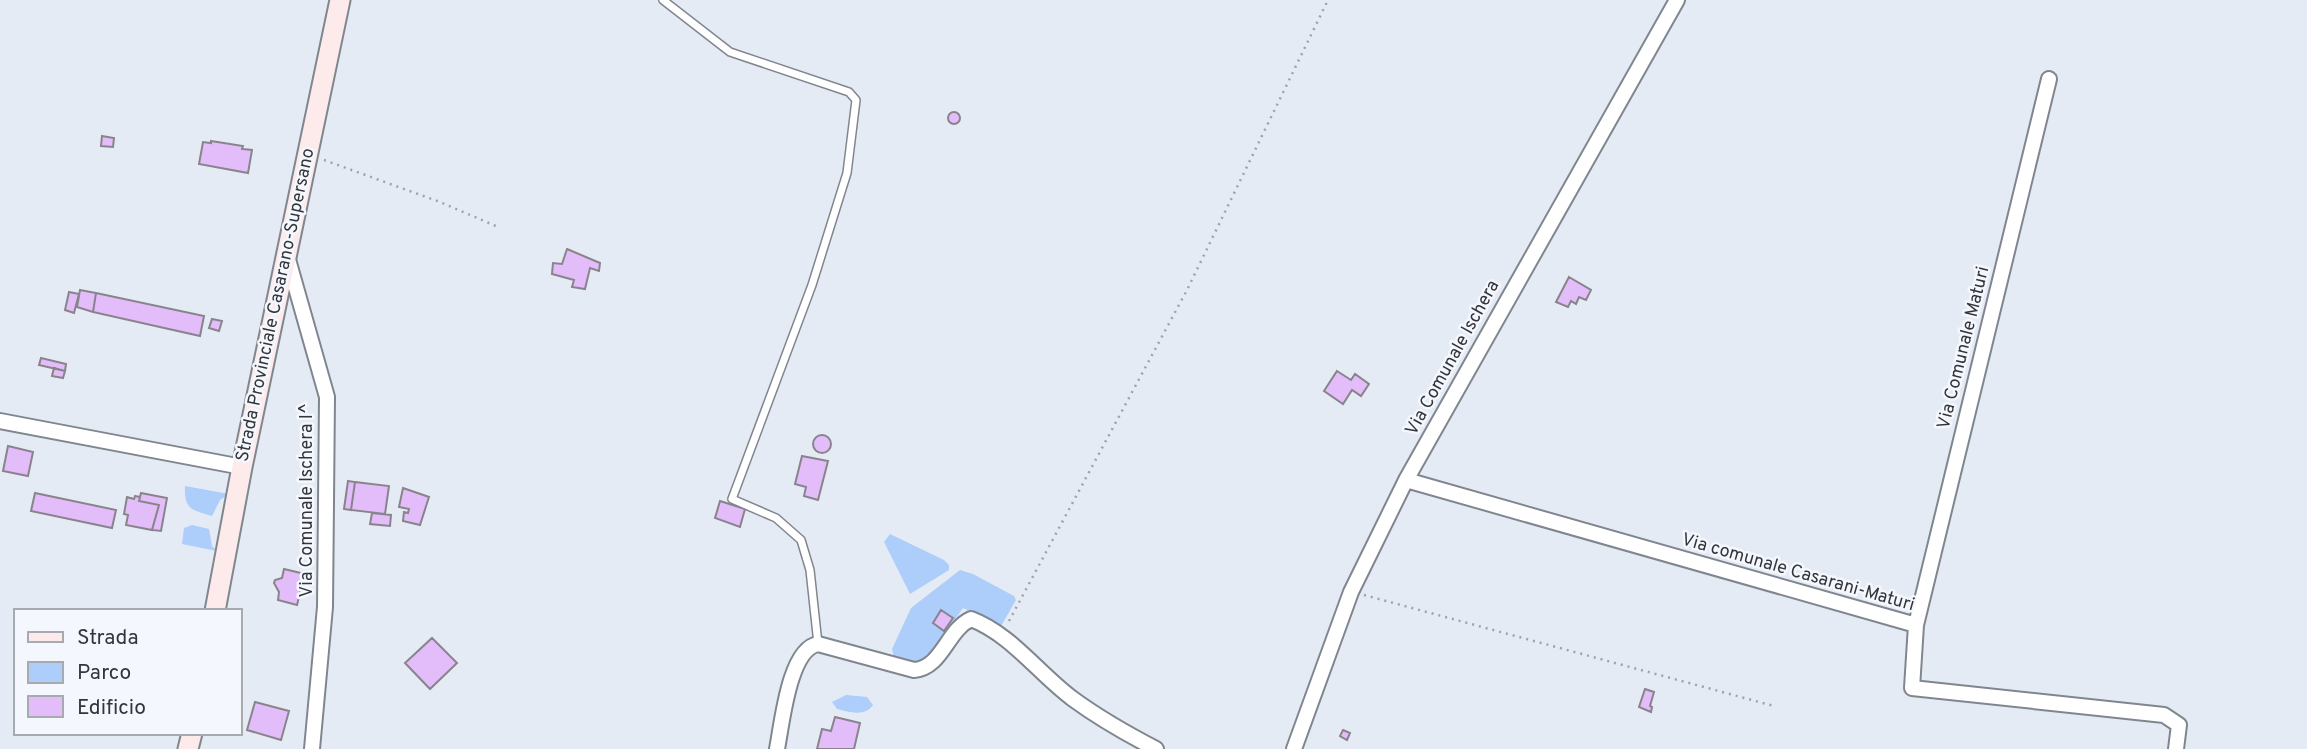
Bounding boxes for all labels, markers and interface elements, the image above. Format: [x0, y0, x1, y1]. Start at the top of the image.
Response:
street label: Strada Provinciale Casarano-Supersano [231, 146, 321, 464]
street label: Via Comunale Maturi [1933, 264, 1995, 432]
street label: Via Comunale Ischera [1401, 276, 1505, 440]
street label: Via Comunale Ischera I^ [296, 403, 319, 597]
street label: Via comunale Casarani-Maturi [1679, 529, 1917, 617]
legend [14, 609, 242, 735]
text: Strada [77, 625, 138, 652]
text: Parco [77, 660, 131, 687]
text: Edificio [77, 695, 146, 722]

